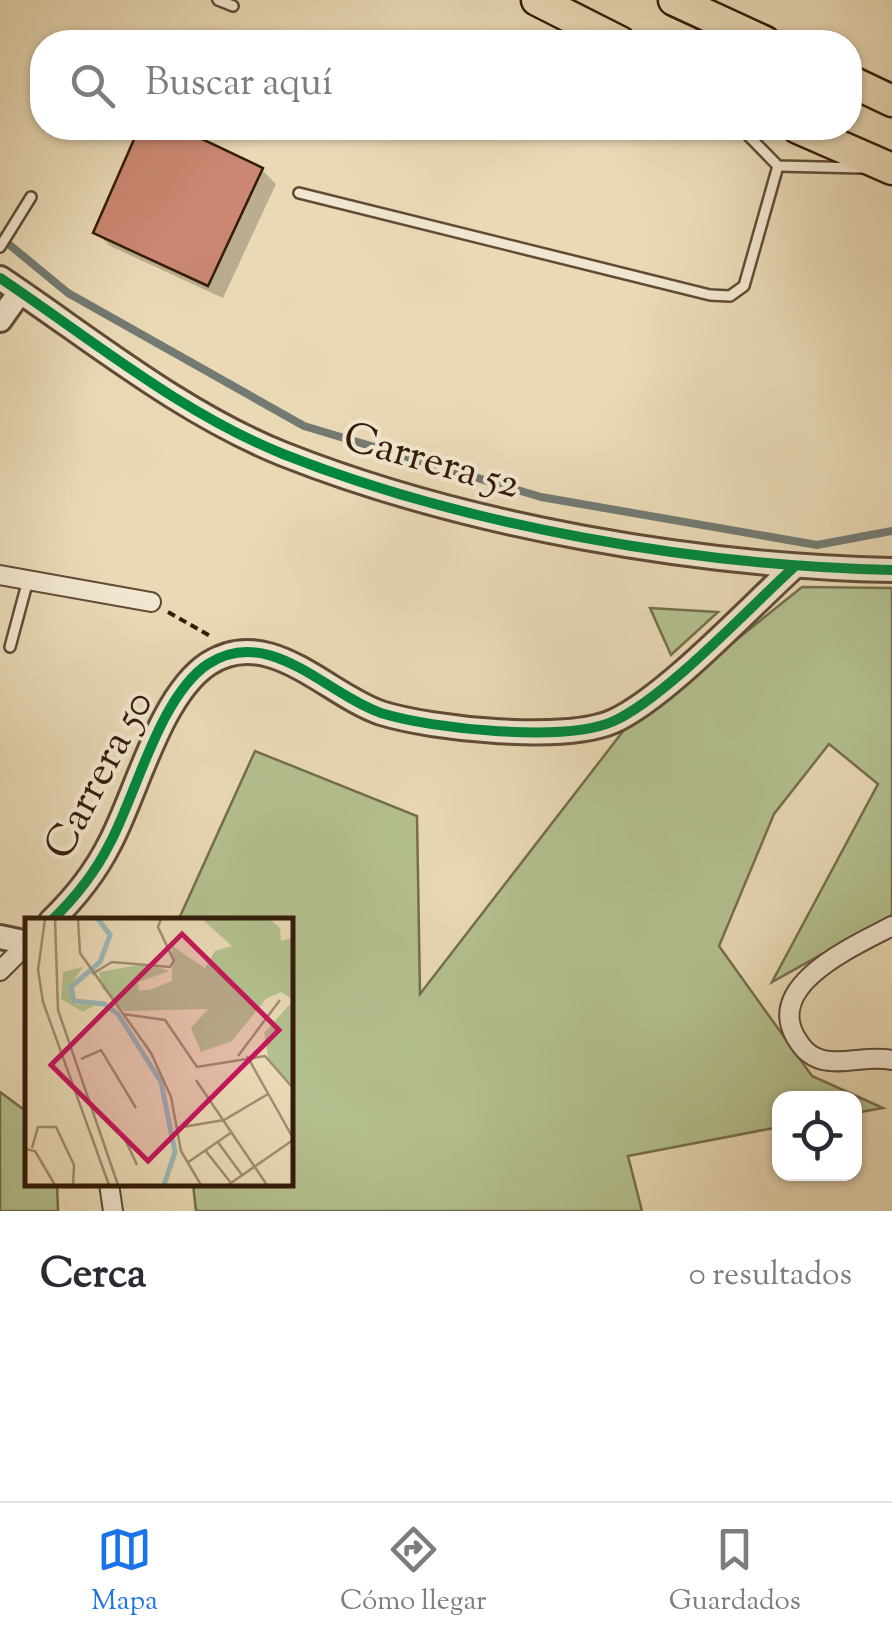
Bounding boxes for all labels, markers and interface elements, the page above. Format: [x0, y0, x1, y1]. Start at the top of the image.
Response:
search box [30, 30, 862, 140]
icon: search [65, 58, 120, 113]
text: Buscar aquí [145, 58, 333, 112]
street label: Carrera 52 [336, 409, 526, 517]
street label: Carrera 50 [31, 681, 171, 871]
inset map [25, 918, 292, 1186]
map controls [772, 1091, 862, 1181]
button: locate [772, 1091, 862, 1181]
text: Cerca [40, 1246, 146, 1306]
text: 0 resultados [689, 1253, 852, 1299]
tab: Mapa [91, 1522, 158, 1622]
tab: Cómo llegar [340, 1522, 486, 1622]
tab: Guardados [669, 1522, 801, 1622]

